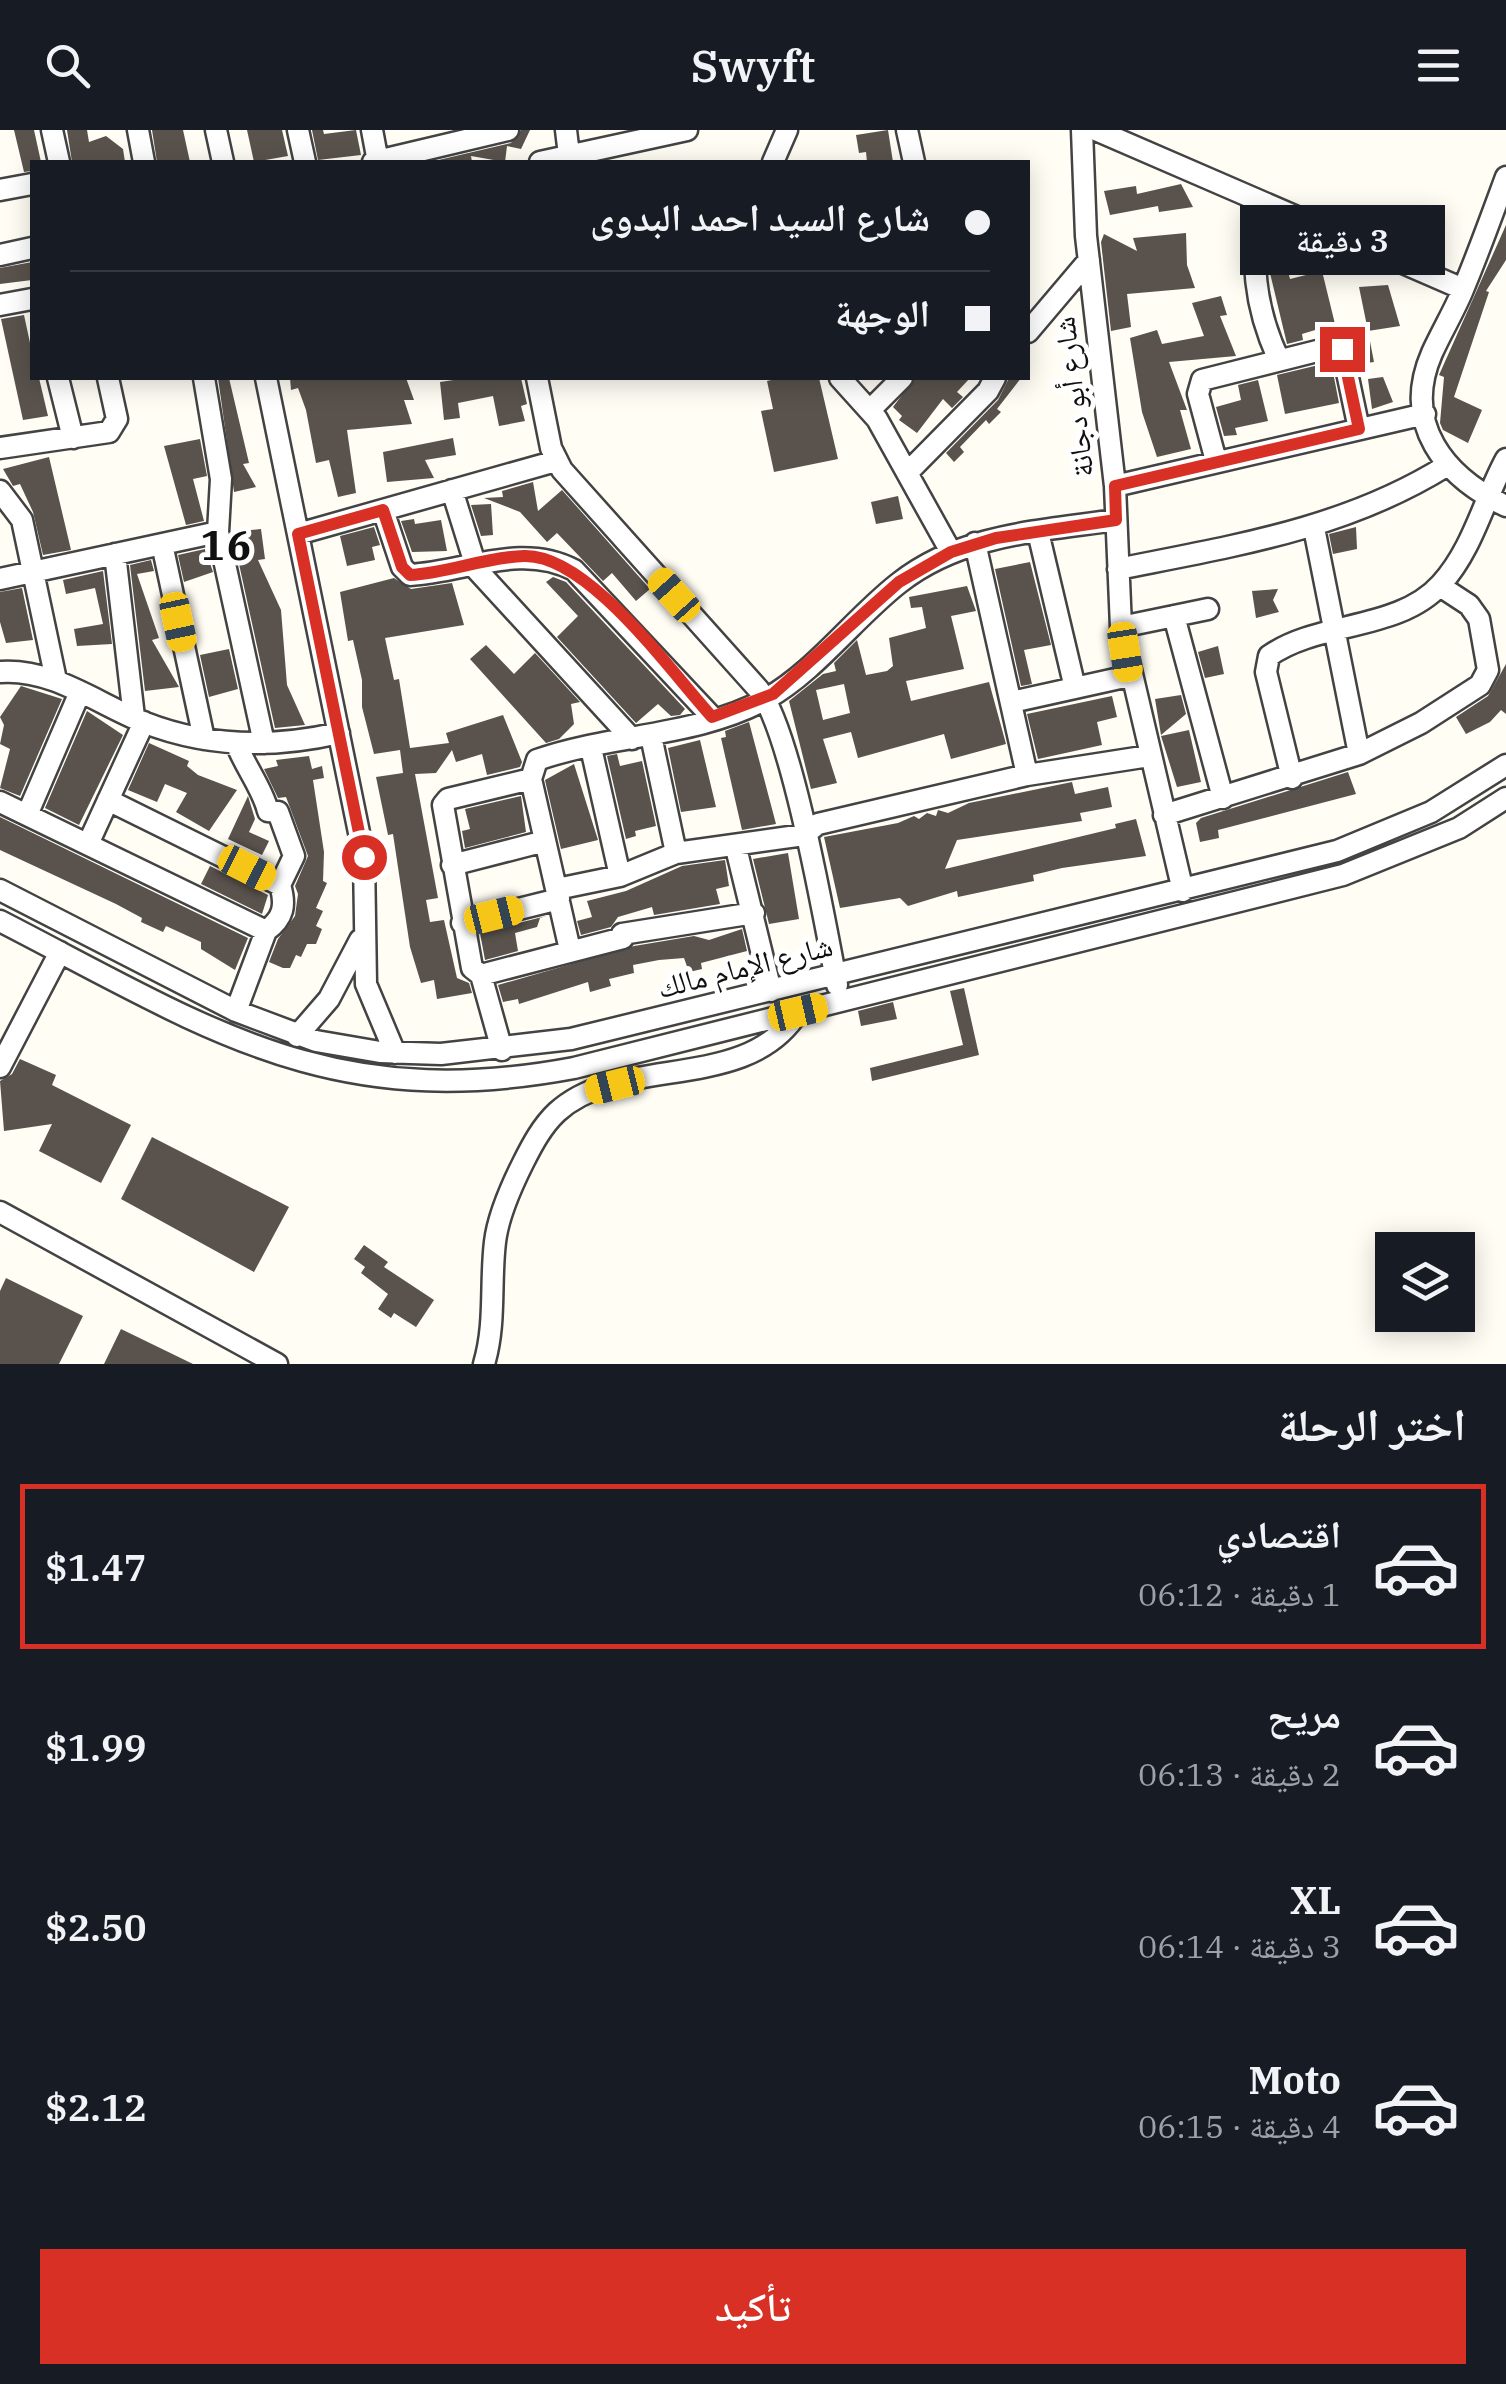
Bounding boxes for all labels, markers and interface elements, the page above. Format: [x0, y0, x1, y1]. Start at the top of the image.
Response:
text: Swyft [691, 36, 815, 94]
icon: search [40, 38, 95, 93]
icon: menu [1411, 38, 1466, 93]
text: شارع السيد احمد البدوى [590, 192, 930, 241]
callout: 3 دقيقة [1240, 204, 1444, 274]
text: 3 دقيقة [1296, 219, 1389, 261]
text: الوجهة [835, 288, 930, 337]
street label: شارع أبو دجانة [1043, 315, 1103, 480]
route end [1320, 327, 1365, 372]
district label: 16 [201, 519, 254, 571]
car [643, 563, 705, 627]
car [157, 590, 199, 654]
car [1105, 620, 1145, 684]
route start [342, 835, 387, 880]
car [213, 841, 281, 895]
car [461, 893, 527, 937]
street label: شارع الإمام مالك [653, 925, 837, 1007]
car [765, 991, 831, 1033]
car [582, 1063, 648, 1107]
map controls [1375, 1232, 1475, 1332]
button: layers [1375, 1232, 1475, 1332]
text: اختر الرحلة [1278, 1395, 1466, 1453]
text: اقتصادي [1217, 1509, 1341, 1558]
icon: car [1371, 1522, 1461, 1612]
text: $1.47 [45, 1542, 147, 1591]
text: 1 دقيقة · 06:12 [1138, 1573, 1341, 1615]
text: مريح [1267, 1689, 1341, 1738]
icon: car [1371, 1702, 1461, 1792]
text: $1.99 [45, 1722, 147, 1771]
text: 2 دقيقة · 06:13 [1138, 1753, 1341, 1795]
text: XL [1290, 1875, 1341, 1924]
icon: car [1371, 1882, 1461, 1972]
text: $2.50 [45, 1902, 147, 1951]
text: 3 دقيقة · 06:14 [1138, 1925, 1341, 1967]
text: Moto [1249, 2055, 1341, 2104]
icon: car [1371, 2062, 1461, 2152]
text: $2.12 [45, 2082, 147, 2131]
text: 4 دقيقة · 06:15 [1138, 2105, 1341, 2147]
button: تأكيد [40, 2249, 1466, 2364]

